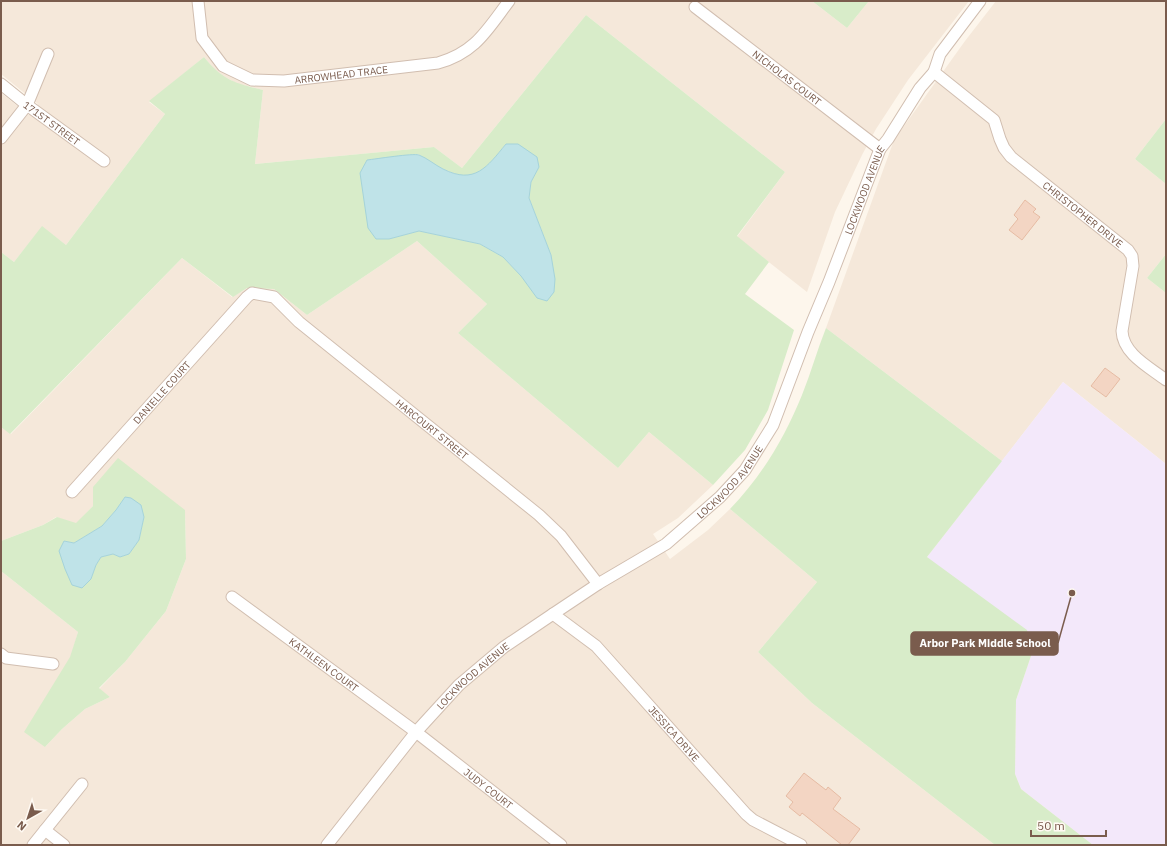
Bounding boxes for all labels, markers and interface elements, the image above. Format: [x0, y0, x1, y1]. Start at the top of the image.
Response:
street label: NICHOLAS COURT [750, 48, 824, 109]
street label: ARROWHEAD TRACE [294, 63, 389, 87]
street label: 171ST STREET [21, 98, 83, 149]
street label: LOCKWOOD AVENUE [842, 143, 888, 236]
street label: CHRISTOPHER DRIVE [1040, 179, 1126, 251]
street label: DANIELLE COURT [130, 358, 194, 427]
street label: HARCOURT STREET [393, 396, 471, 463]
street label: LOCKWOOD AVENUE [694, 443, 766, 521]
callout: Arbor Park Middle School [911, 632, 1058, 655]
street label: KATHLEEN COURT [286, 635, 361, 695]
text: Arbor Park Middle School [919, 636, 1051, 650]
street label: LOCKWOOD AVENUE [434, 639, 512, 712]
street label: JESSICA DRIVE [645, 703, 702, 765]
street label: JUDY COURT [461, 766, 515, 812]
north arrow [8, 798, 48, 838]
scale bar [1031, 812, 1106, 838]
text: N [14, 818, 29, 834]
text: 50 m [1037, 818, 1065, 833]

